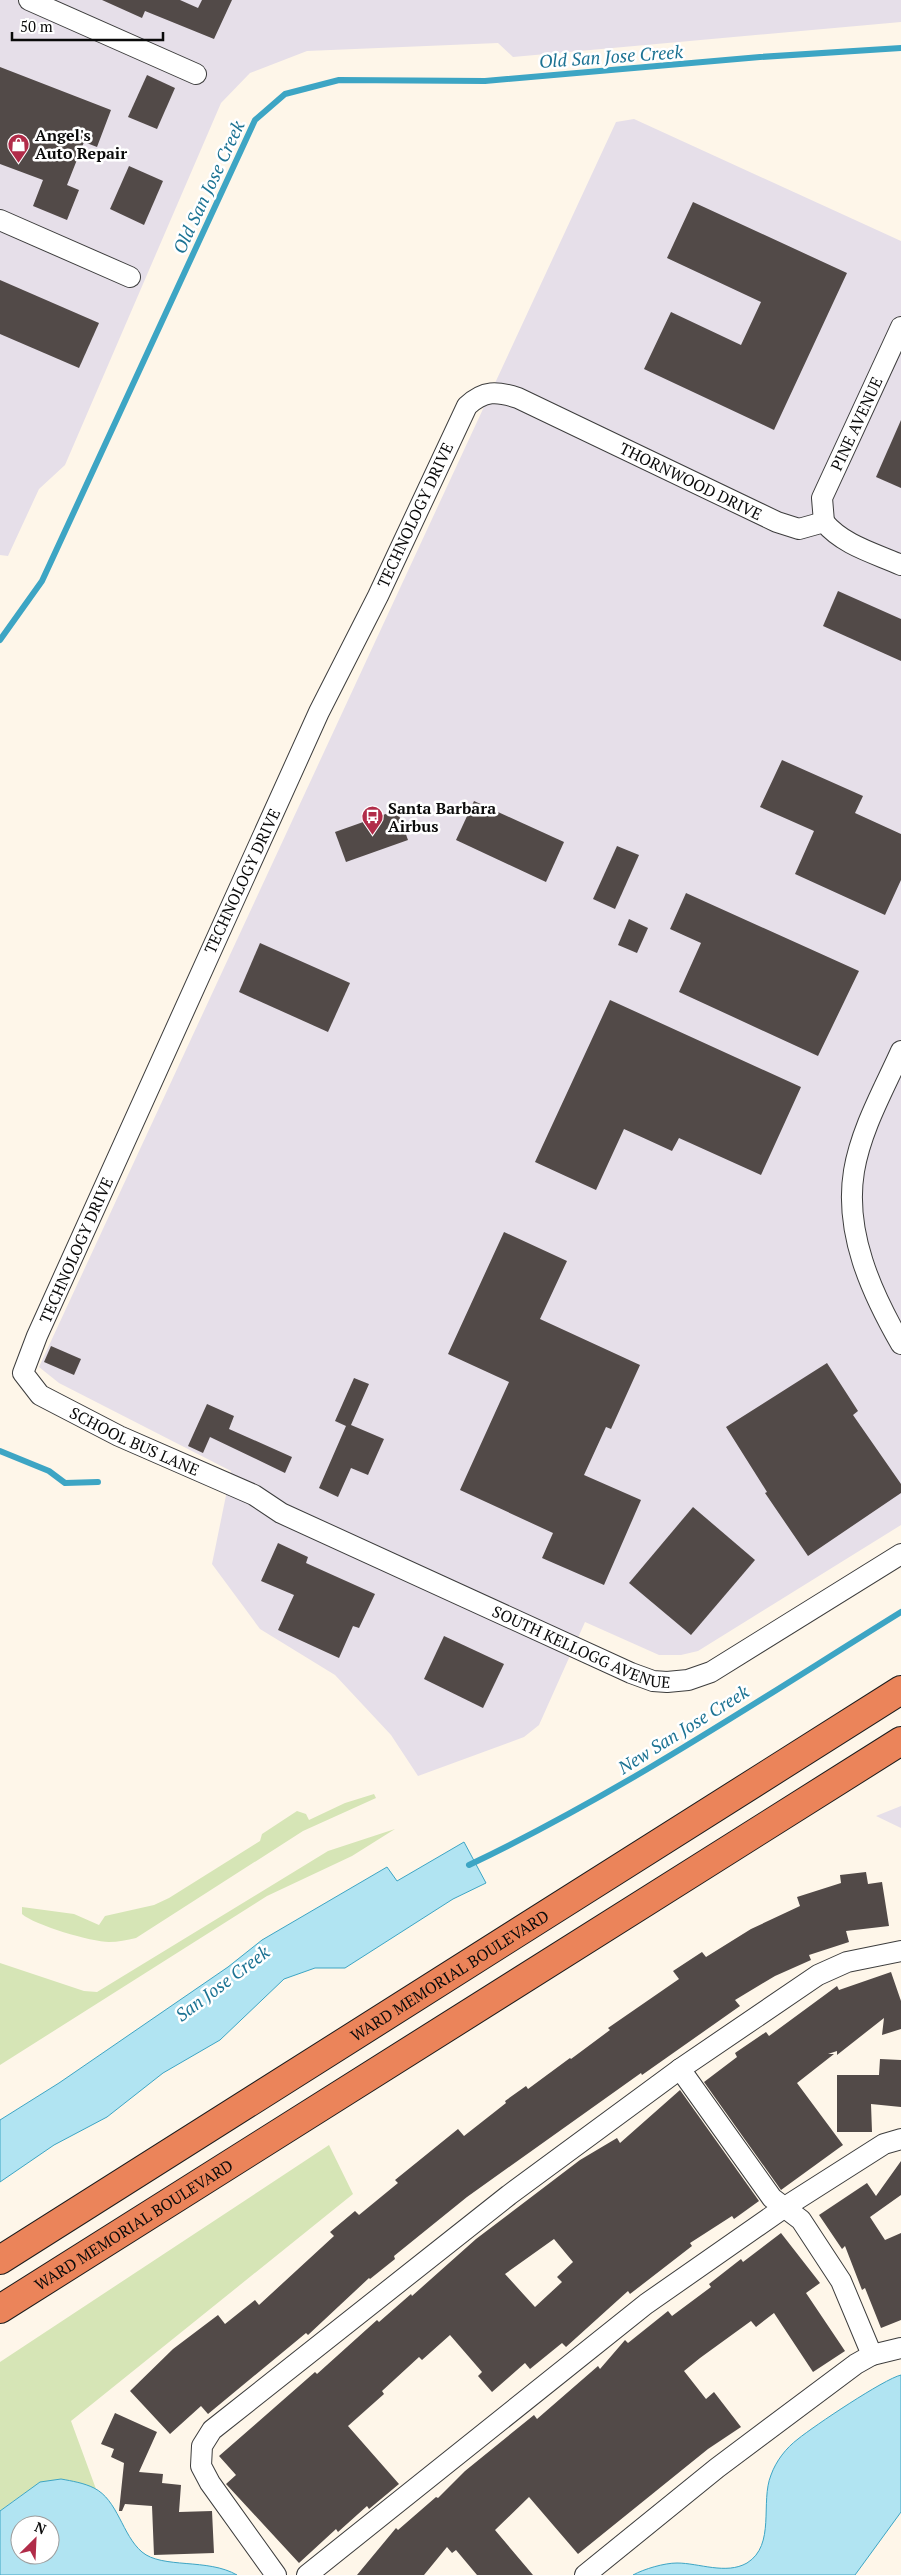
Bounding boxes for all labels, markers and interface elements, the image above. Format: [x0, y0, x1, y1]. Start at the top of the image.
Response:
scale bar [12, 10, 164, 42]
text: 50 m [20, 16, 53, 36]
water label: Old San Jose Creek [538, 39, 684, 73]
water label: Old San Jose Creek [167, 116, 249, 257]
place label: Angel's Auto Repair [35, 124, 127, 164]
shop icon: Angel's Auto Repair [7, 132, 31, 163]
street label: PINE AVENUE [825, 373, 888, 474]
street label: THORNWOOD DRIVE [616, 437, 766, 525]
street label: TECHNOLOGY DRIVE [372, 439, 458, 591]
place label: Santa Barbara Airbus [388, 797, 496, 837]
street label: TECHNOLOGY DRIVE [199, 805, 285, 957]
bus stop icon: Santa Barbara Airbus [360, 805, 384, 836]
street label: TECHNOLOGY DRIVE [34, 1174, 118, 1326]
street label: SCHOOL BUS LANE [66, 1401, 203, 1481]
street label: SOUTH KELLOGG AVENUE [489, 1600, 671, 1693]
water label: New San Jose Creek [612, 1679, 753, 1779]
street label: WARD MEMORIAL BOULEVARD [346, 1905, 553, 2047]
water label: San Jose Creek [170, 1940, 274, 2026]
street label: WARD MEMORIAL BOULEVARD [30, 2154, 237, 2296]
north arrow [10, 2515, 60, 2565]
text: N [32, 2517, 50, 2539]

